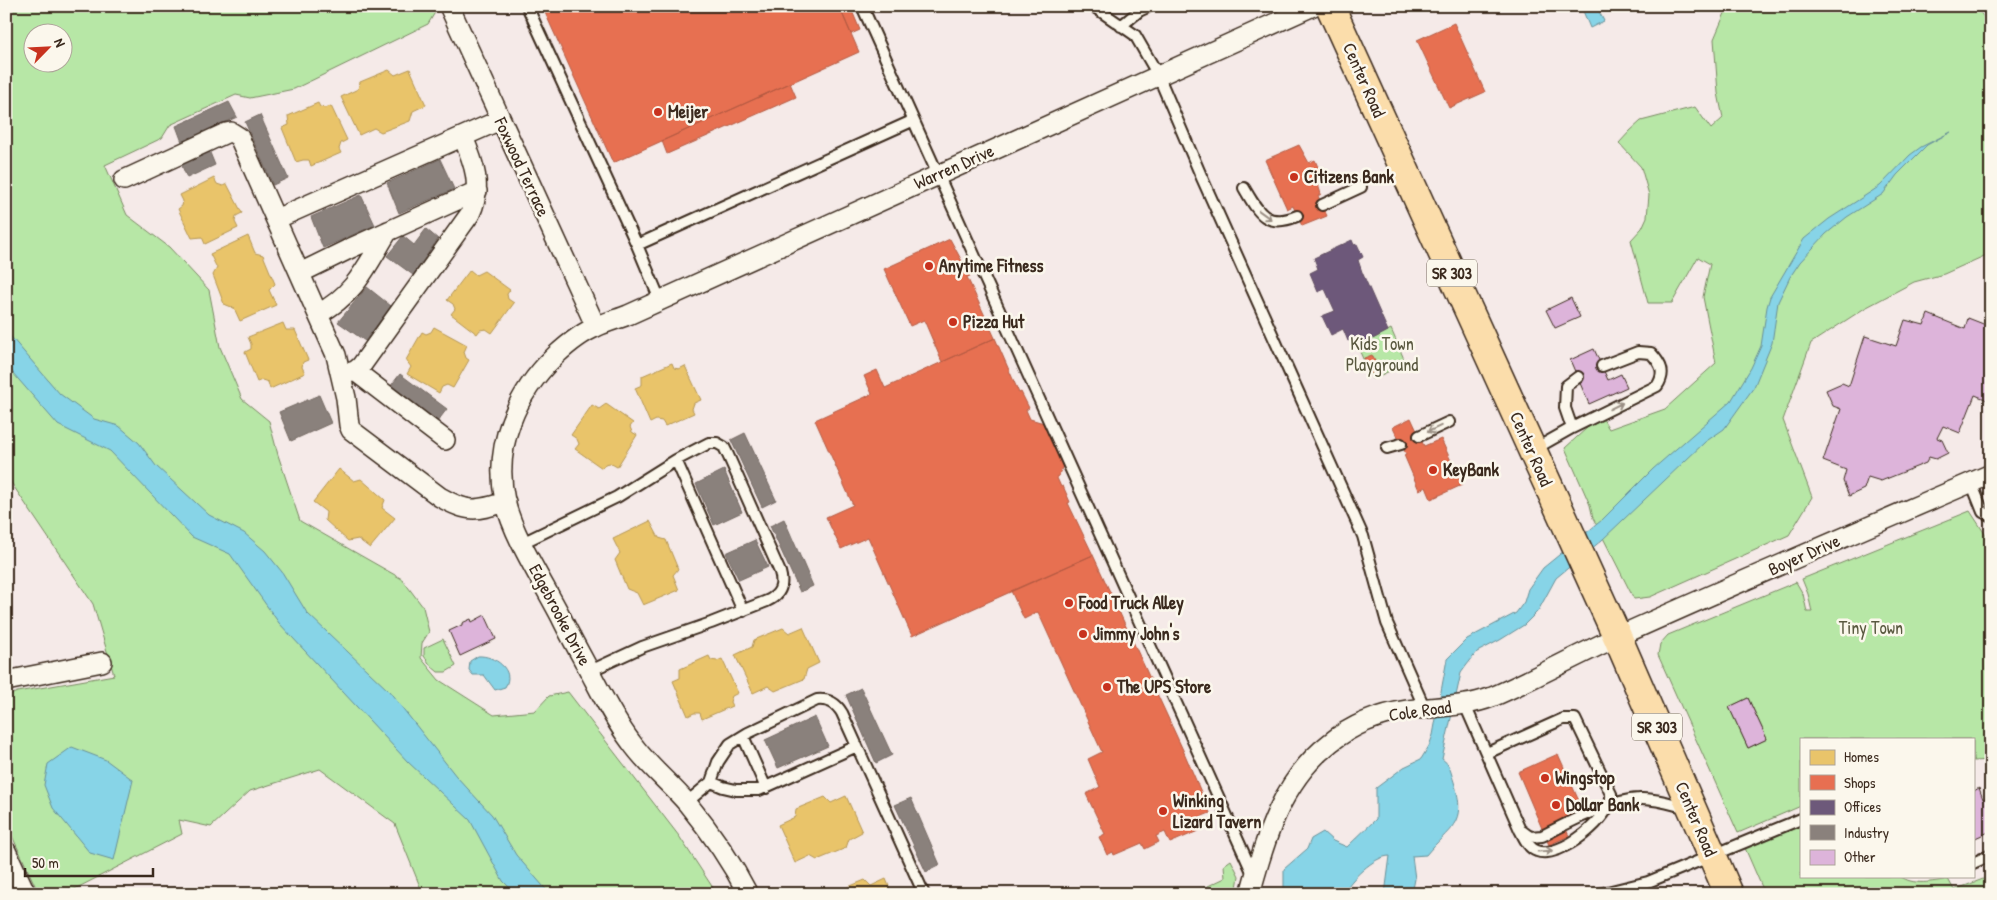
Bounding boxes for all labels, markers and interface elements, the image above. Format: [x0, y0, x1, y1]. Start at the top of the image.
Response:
north arrow [22, 22, 72, 72]
text: N [50, 35, 71, 50]
street label: Center Road [1337, 39, 1392, 121]
place label: Meijer [668, 99, 708, 124]
marker: Meijer [652, 106, 664, 118]
street label: Foxwood Terrace [488, 112, 556, 220]
street label: Warren Drive [910, 138, 998, 195]
place label: Citizens Bank [1304, 164, 1395, 189]
marker: Citizens Bank [1288, 171, 1300, 183]
one-way arrow [1258, 210, 1272, 220]
place label: Anytime Fitness [939, 253, 1044, 279]
marker: Anytime Fitness [923, 260, 935, 272]
road number: SR 303 [1427, 260, 1477, 286]
place label: Pizza Hut [963, 309, 1025, 334]
marker: Pizza Hut [947, 316, 959, 328]
park label: Kids Town Playground [1346, 331, 1418, 377]
one-way arrow [1608, 401, 1623, 410]
street label: Center Road [1504, 408, 1559, 490]
one-way arrow [1427, 425, 1442, 434]
place label: KeyBank [1443, 457, 1500, 483]
marker: KeyBank [1427, 464, 1439, 476]
street label: Boyer Drive [1764, 528, 1844, 581]
street label: Edgebrooke Drive [523, 560, 598, 670]
place label: Food Truck Alley [1078, 590, 1184, 616]
marker: Food Truck Alley [1063, 597, 1075, 609]
park label: Tiny Town [1839, 615, 1903, 640]
place label: Jimmy John's [1093, 621, 1179, 647]
marker: Jimmy John's [1077, 628, 1089, 640]
place label: The UPS Store [1116, 674, 1212, 699]
marker: The UPS Store [1101, 681, 1113, 693]
street label: Cole Road [1387, 694, 1453, 727]
road number: SR 303 [1632, 714, 1682, 740]
legend [1800, 738, 1974, 878]
text: Homes [1844, 746, 1879, 767]
place label: Wingstop [1555, 765, 1615, 791]
marker: Wingstop [1539, 772, 1551, 784]
text: Shops [1844, 772, 1876, 793]
street label: Center Road [1670, 778, 1723, 860]
place label: Winking Lizard Tavern [1173, 788, 1262, 834]
place label: Dollar Bank [1566, 792, 1640, 817]
text: Offices [1844, 796, 1881, 817]
marker: Dollar Bank [1550, 799, 1562, 811]
marker: Winking Lizard Tavern [1157, 805, 1169, 817]
text: Industry [1844, 822, 1889, 843]
scale bar [25, 845, 152, 877]
one-way arrow [1537, 846, 1553, 855]
text: Other [1844, 846, 1876, 867]
text: 50 m [32, 852, 59, 873]

